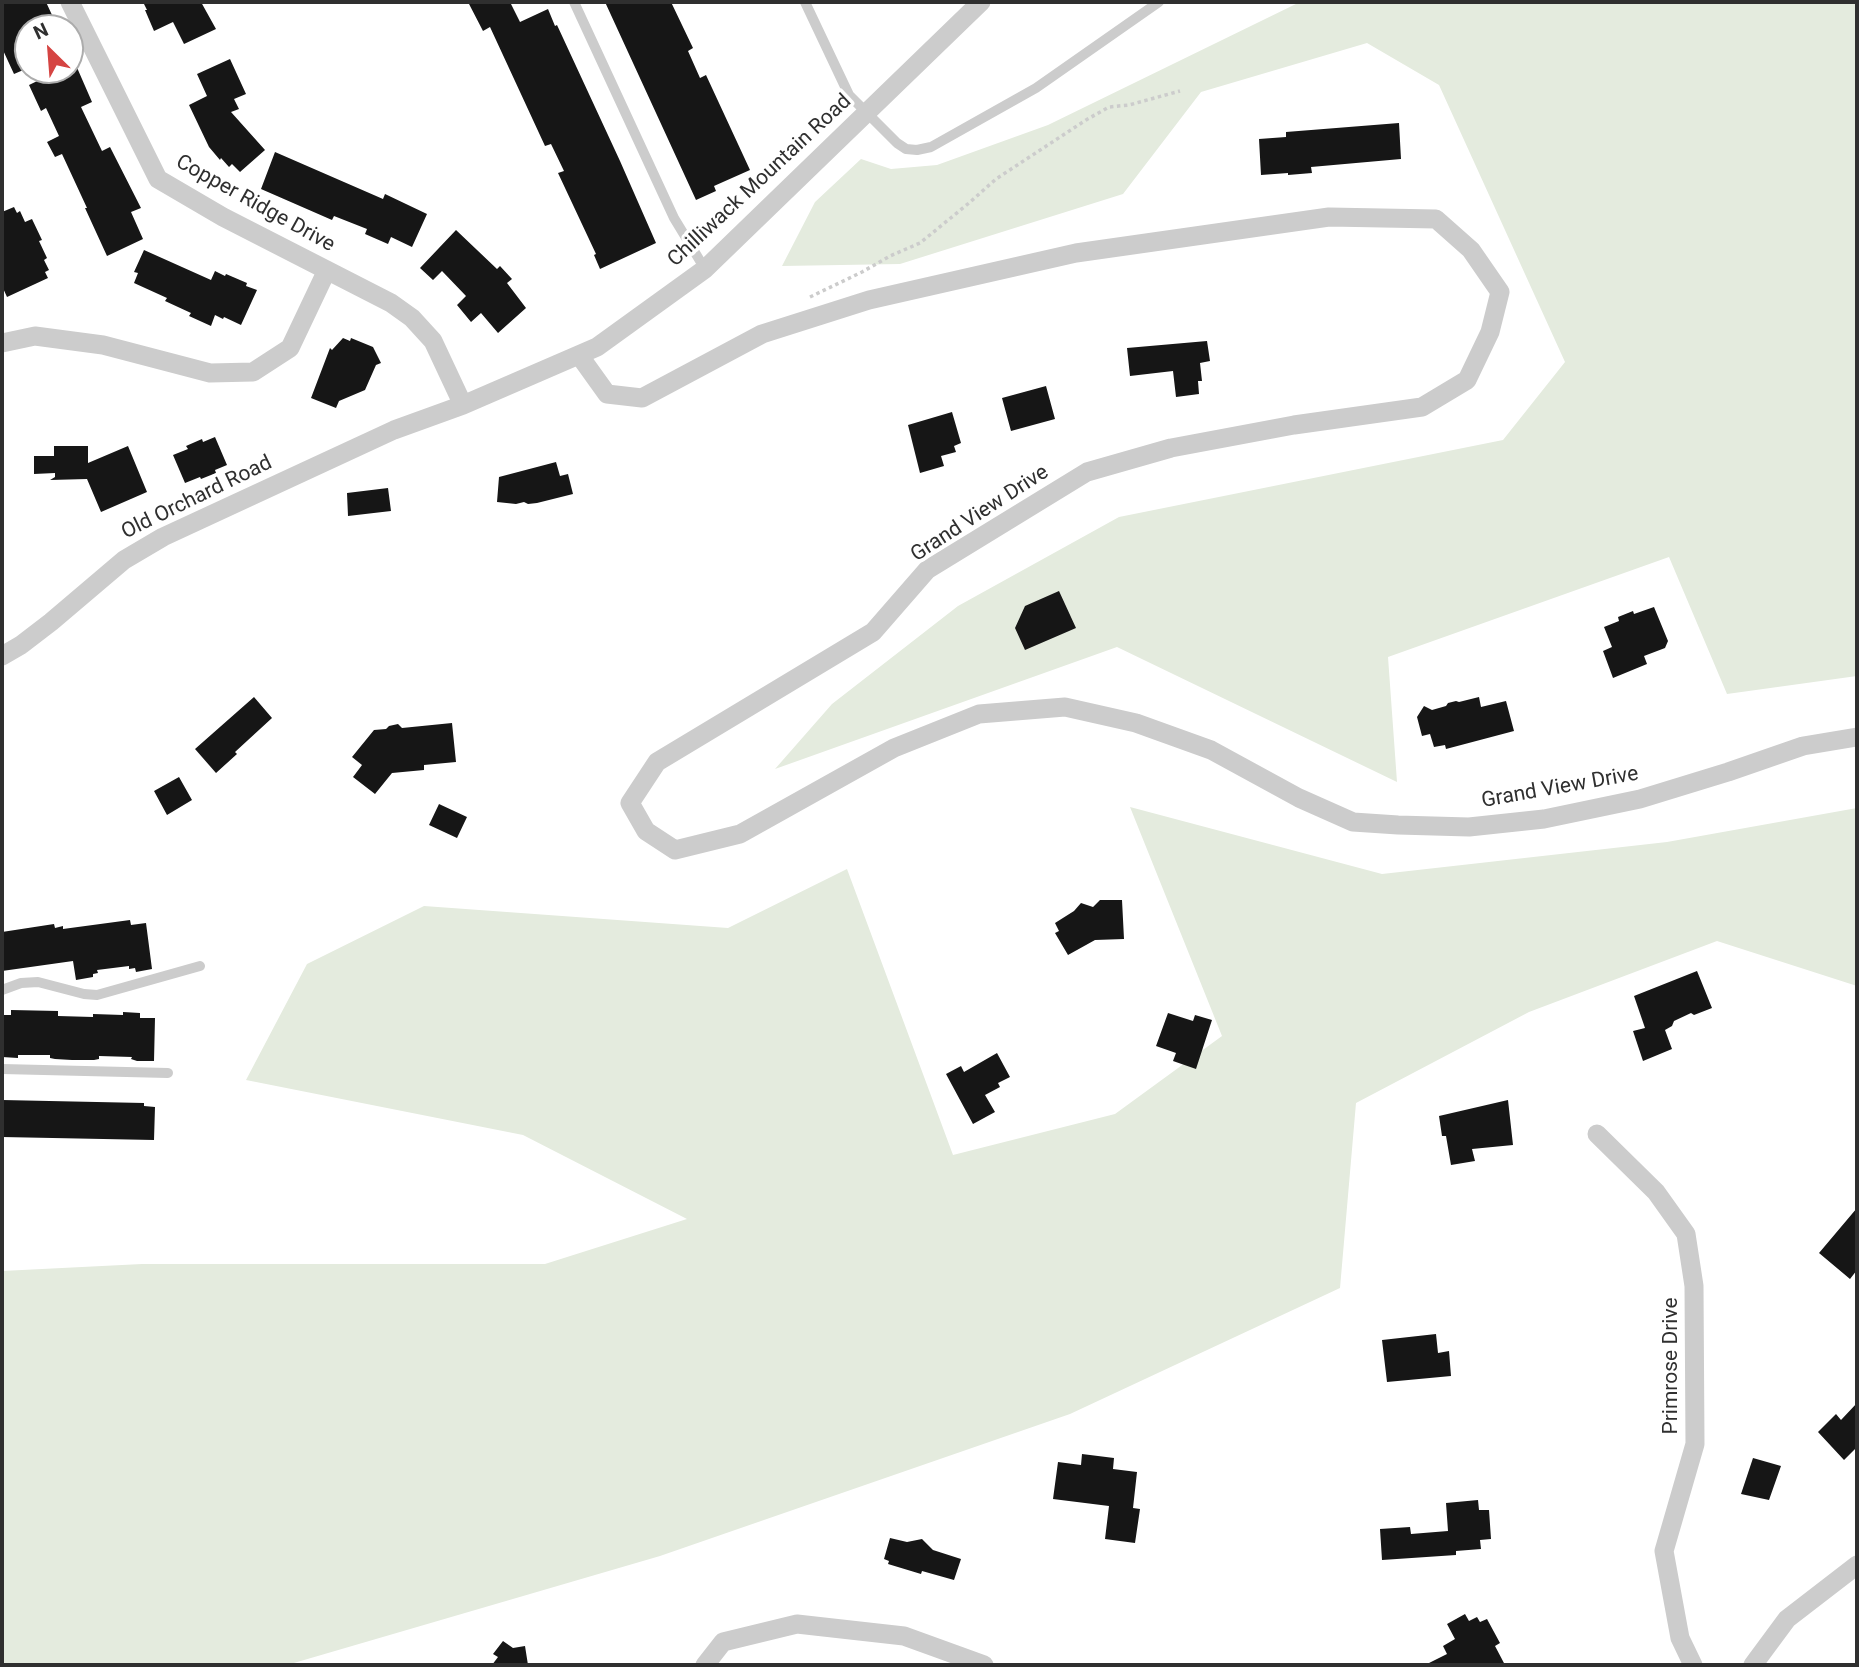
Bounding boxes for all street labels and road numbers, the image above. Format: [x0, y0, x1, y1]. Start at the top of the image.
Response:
street label: Chilliwack Mountain Road [663, 89, 857, 273]
street label: Copper Ridge Drive [171, 150, 339, 258]
street label: Old Orchard Road [118, 451, 276, 545]
street label: Grand View Drive [907, 460, 1053, 568]
street label: Grand View Drive [1480, 762, 1640, 814]
street label: Primrose Drive [1659, 1297, 1685, 1435]

